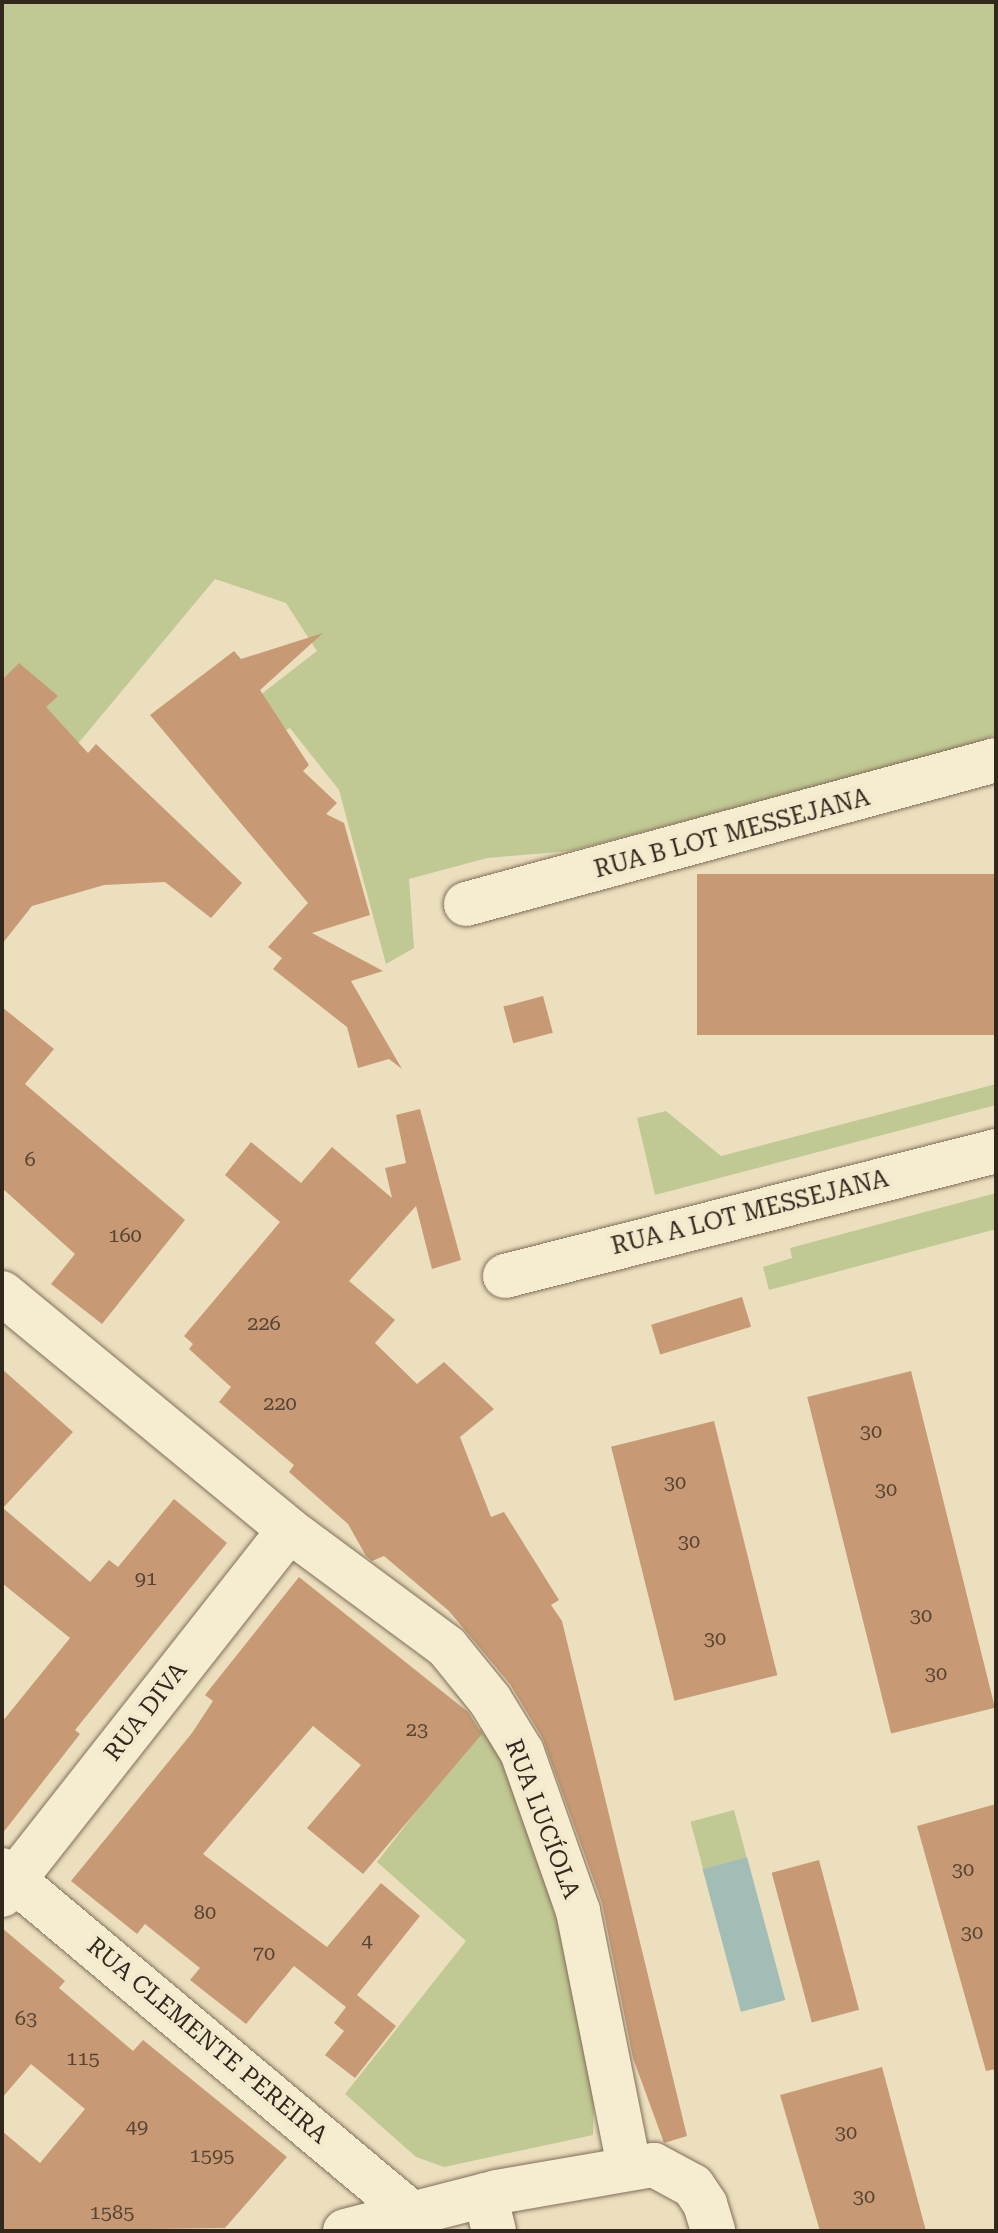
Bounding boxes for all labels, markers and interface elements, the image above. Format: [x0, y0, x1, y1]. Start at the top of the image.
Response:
street label: RUA B LOT MESSEJANA [591, 783, 873, 885]
house number: 6 [24, 1147, 36, 1171]
street label: RUA A LOT MESSEJANA [608, 1165, 892, 1261]
house number: 160 [108, 1223, 142, 1247]
house number: 226 [247, 1311, 281, 1335]
house number: 220 [263, 1391, 297, 1415]
house number: 30 [860, 1419, 882, 1443]
house number: 30 [664, 1470, 686, 1494]
house number: 30 [875, 1477, 897, 1501]
house number: 30 [678, 1529, 700, 1553]
house number: 91 [135, 1566, 157, 1590]
house number: 30 [910, 1603, 932, 1627]
house number: 30 [704, 1626, 726, 1650]
street label: RUA DIVA [99, 1657, 193, 1767]
house number: 30 [925, 1661, 947, 1685]
house number: 23 [406, 1717, 428, 1741]
street label: RUA LUCÍOLA [498, 1735, 586, 1903]
house number: 30 [952, 1857, 974, 1881]
house number: 80 [194, 1900, 216, 1924]
house number: 30 [961, 1920, 983, 1944]
house number: 4 [361, 1928, 373, 1952]
street label: RUA CLEMENTE PEREIRA [81, 1932, 333, 2150]
house number: 70 [253, 1941, 275, 1965]
house number: 63 [15, 2006, 37, 2030]
house number: 115 [66, 2046, 100, 2070]
house number: 49 [126, 2114, 148, 2138]
house number: 30 [835, 2120, 857, 2144]
house number: 1595 [190, 2143, 234, 2167]
house number: 30 [853, 2184, 875, 2208]
house number: 1585 [90, 2200, 134, 2224]

